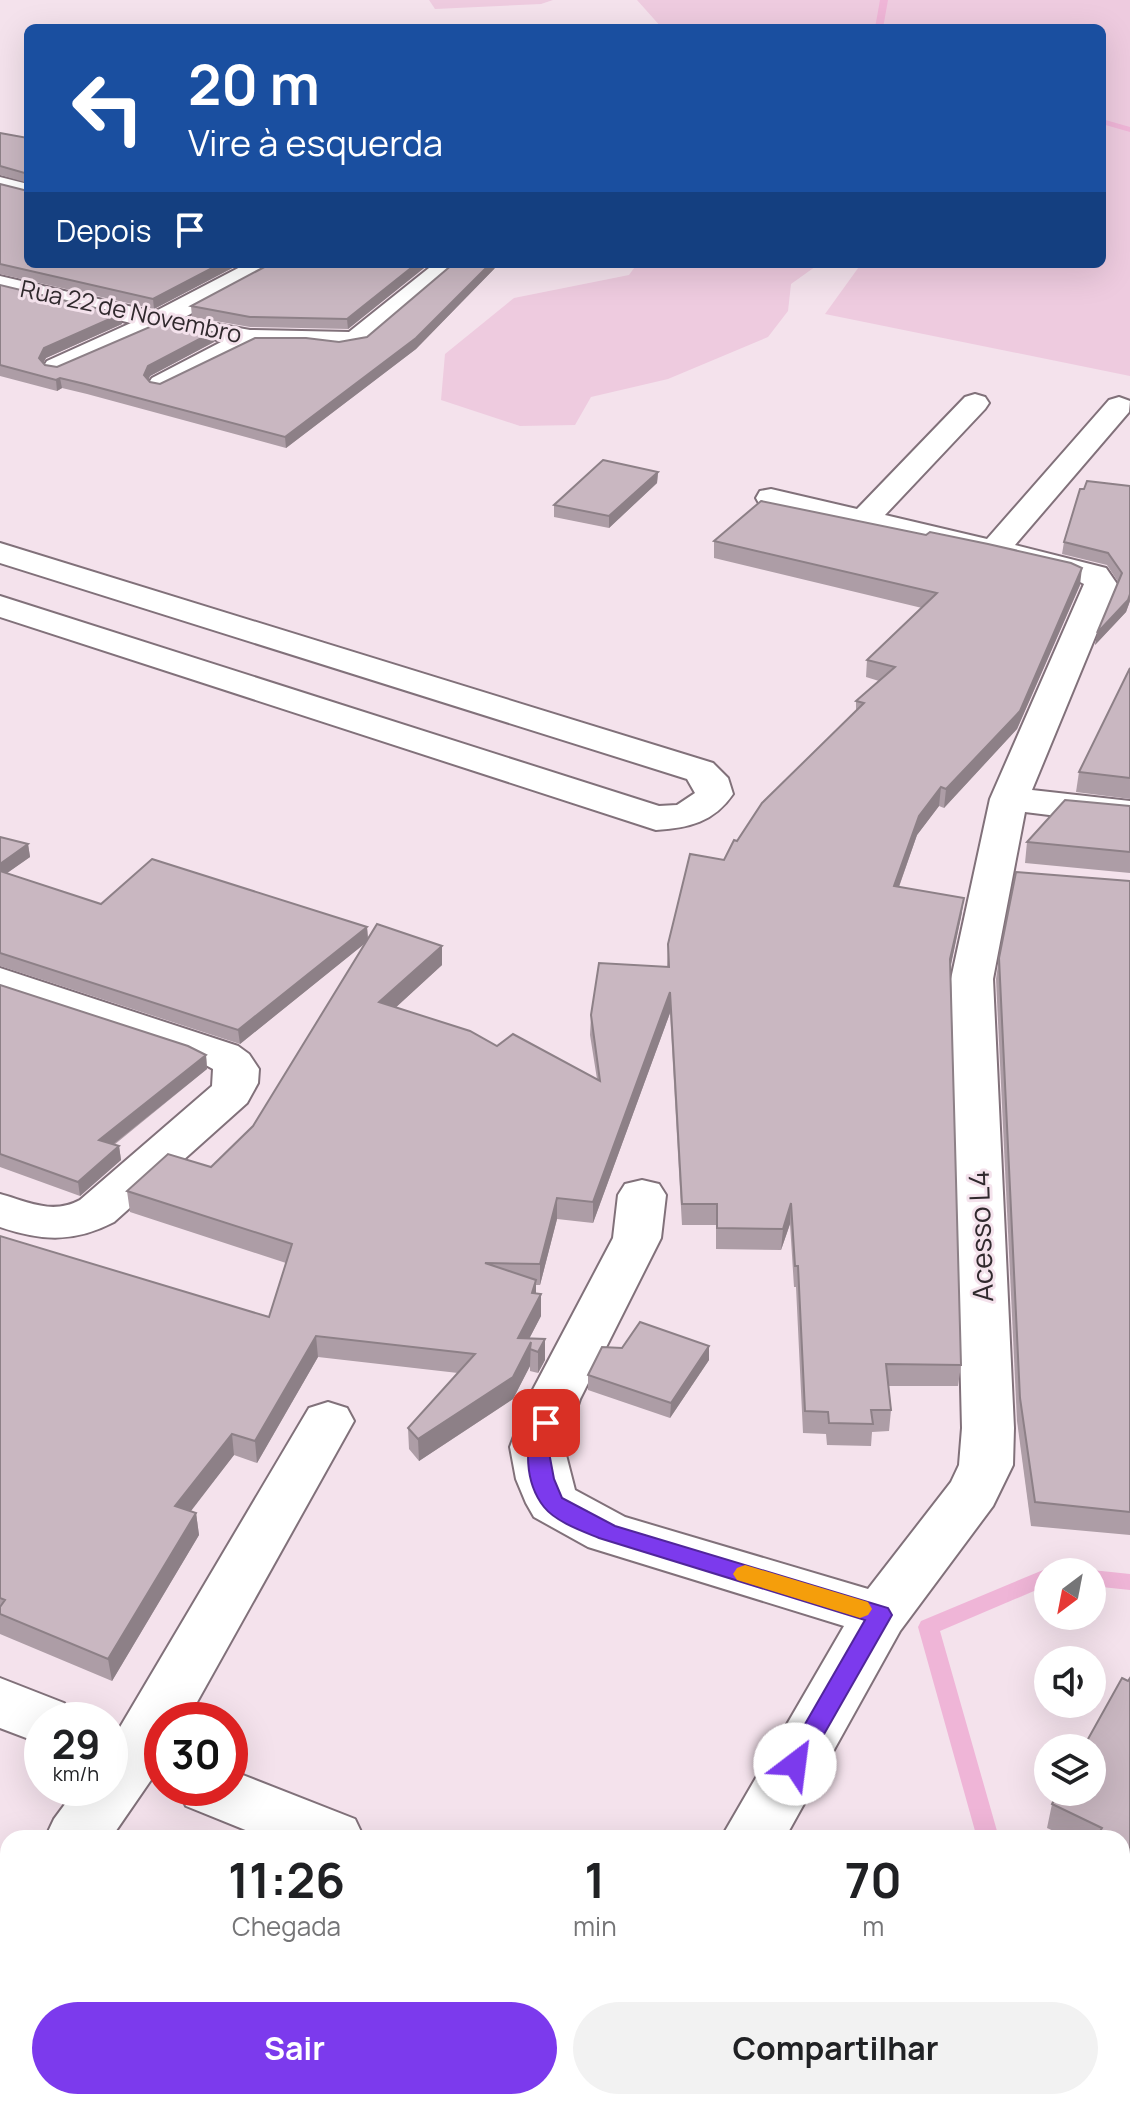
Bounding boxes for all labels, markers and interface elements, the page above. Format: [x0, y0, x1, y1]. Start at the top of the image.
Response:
text: 20 m [188, 45, 320, 122]
icon: left [56, 56, 160, 160]
text: Vire à esquerda [188, 118, 443, 167]
icon: arrive [168, 208, 212, 252]
text: Depois [56, 210, 152, 251]
street label: Rua 22 de Novembro [18, 271, 245, 350]
street label: Acesso L4 [959, 1170, 1001, 1302]
pin [512, 1389, 580, 1457]
icon: arrive [524, 1401, 568, 1445]
north arrow [1034, 1558, 1106, 1630]
map controls [1034, 1558, 1106, 1806]
button: sound [1034, 1646, 1106, 1718]
speed limit sign: 30 [144, 1702, 248, 1806]
text: 29 [52, 1716, 100, 1771]
position arrow [753, 1722, 837, 1806]
button: layers [1034, 1734, 1106, 1806]
text: km/h [53, 1760, 99, 1787]
text: 11:26 [228, 1847, 345, 1912]
text: 1 [584, 1847, 605, 1912]
text: 70 [845, 1847, 902, 1912]
text: Chegada [232, 1908, 341, 1944]
text: min [573, 1908, 617, 1944]
text: m [862, 1908, 884, 1944]
button: Sair [32, 2002, 557, 2094]
button: Compartilhar [573, 2002, 1098, 2094]

